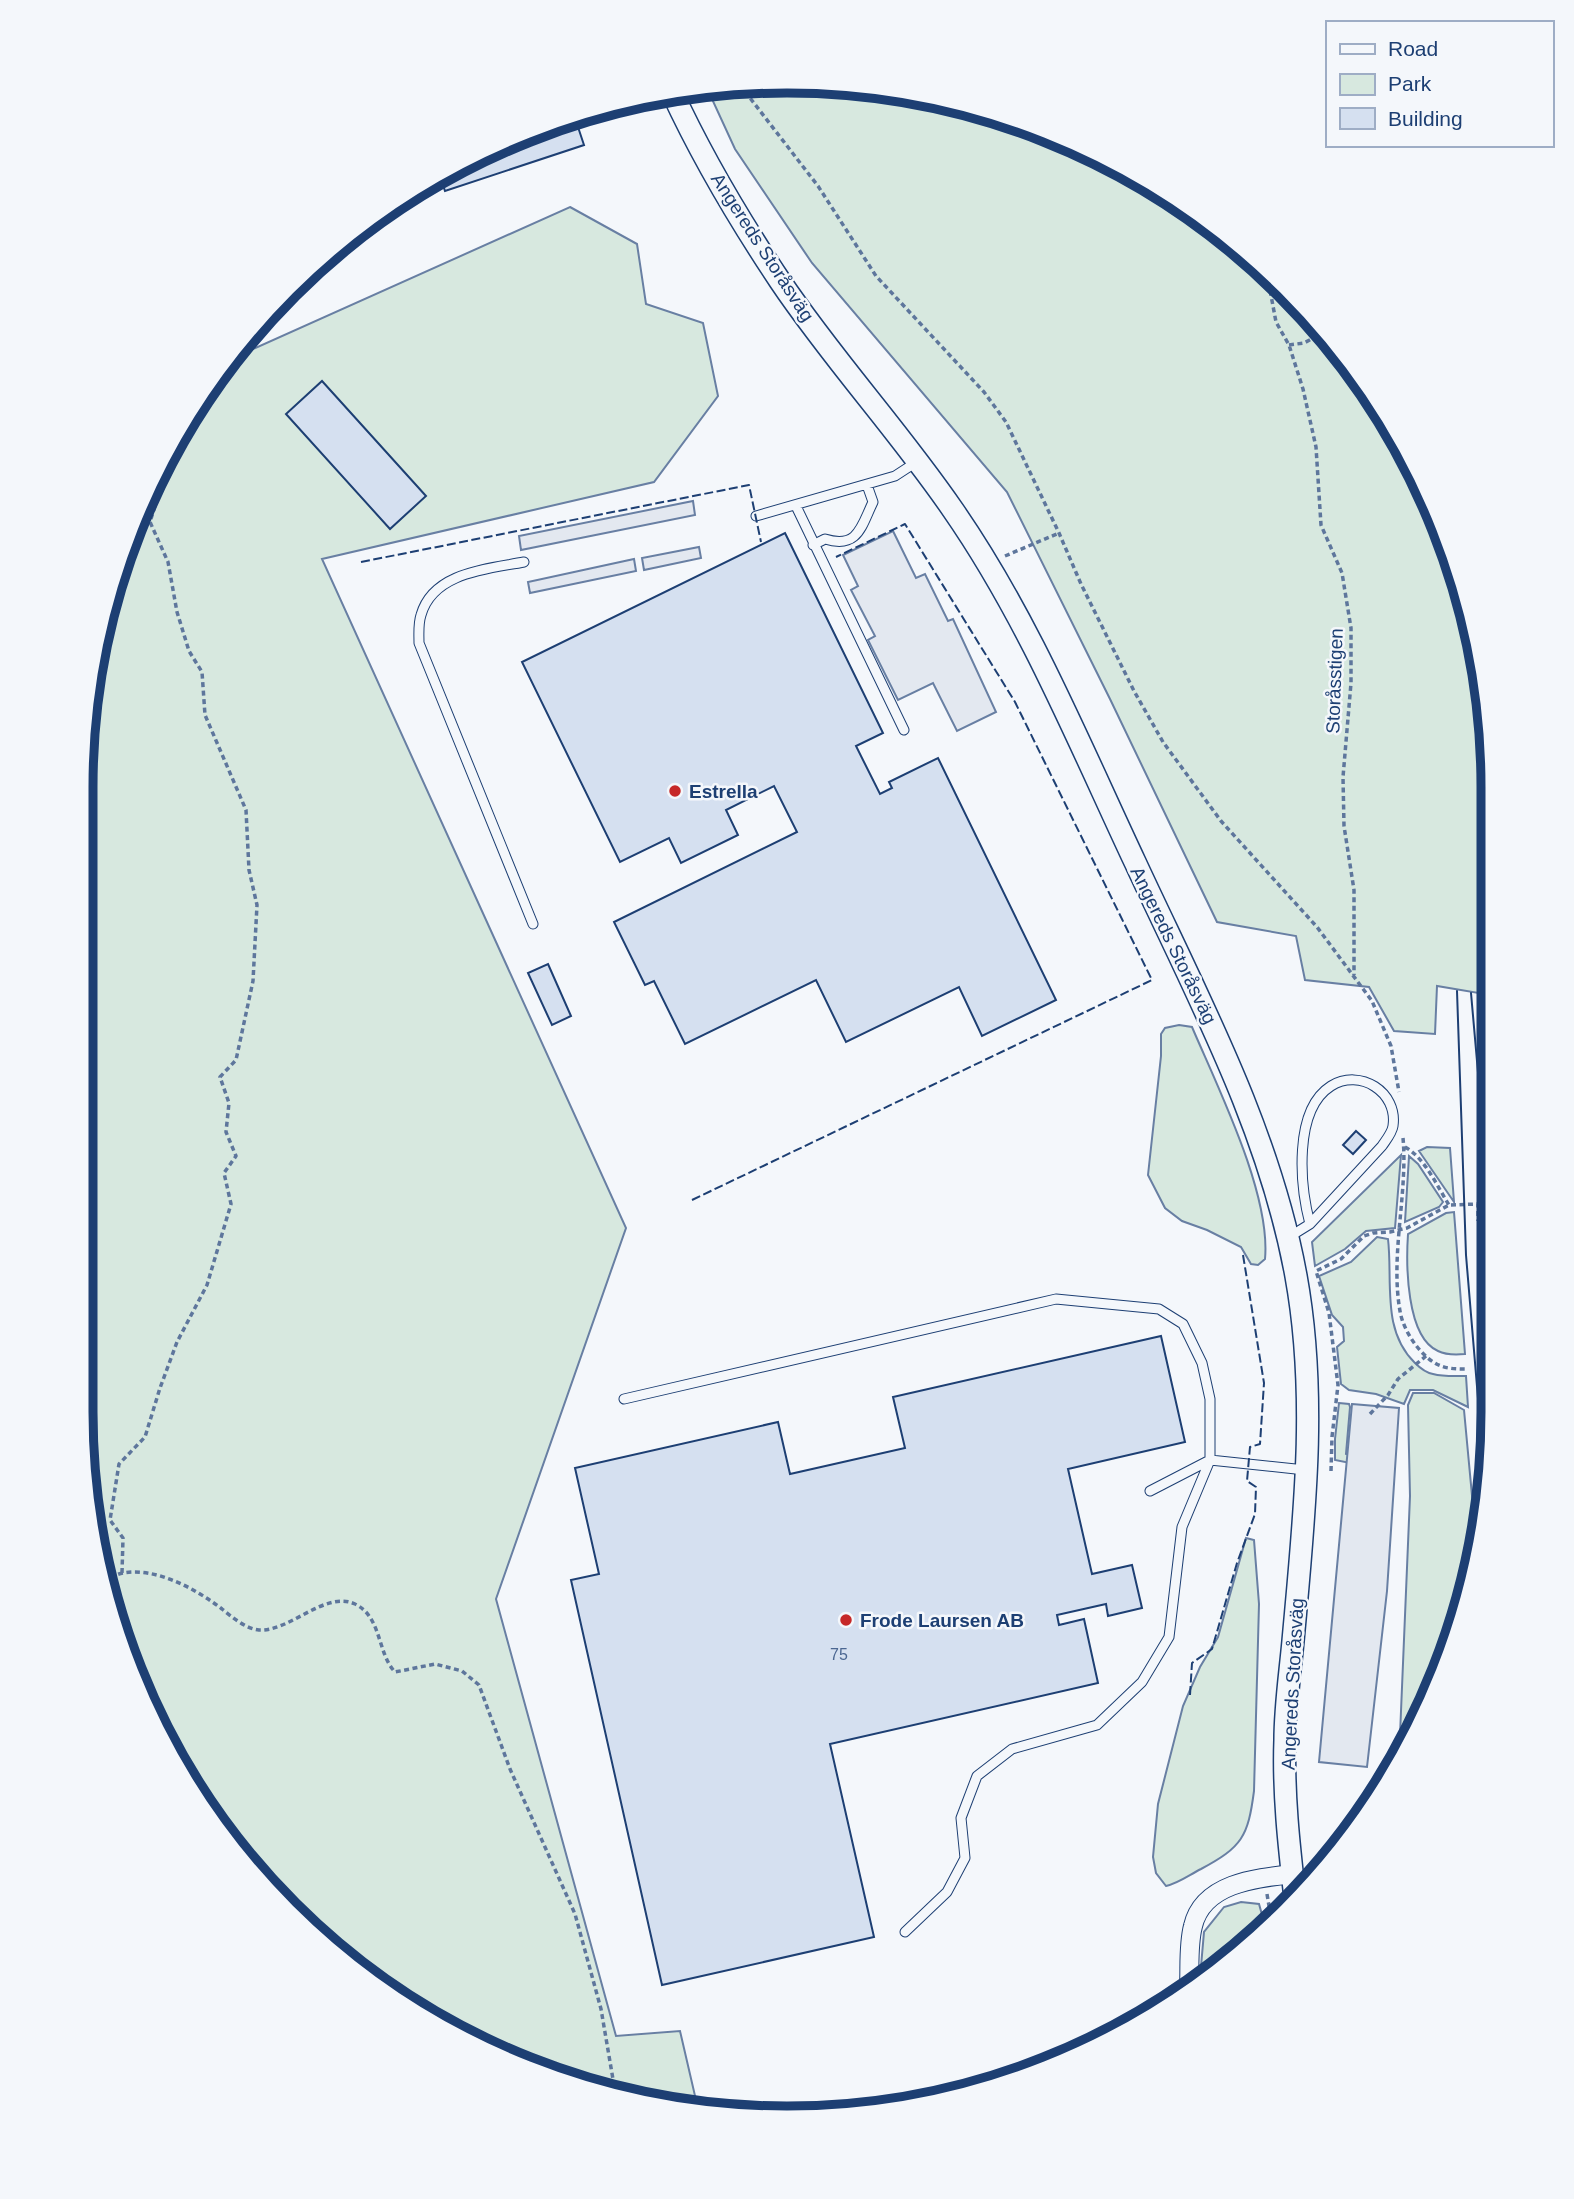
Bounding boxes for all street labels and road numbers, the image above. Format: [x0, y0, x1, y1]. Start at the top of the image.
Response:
street label: Angereds Storåsväg [707, 169, 818, 325]
street label: Storåsstigen [1322, 628, 1347, 734]
street label: Angereds Storåsväg [1126, 863, 1221, 1027]
street label: Angereds Storåsväg [1278, 1598, 1307, 1771]

